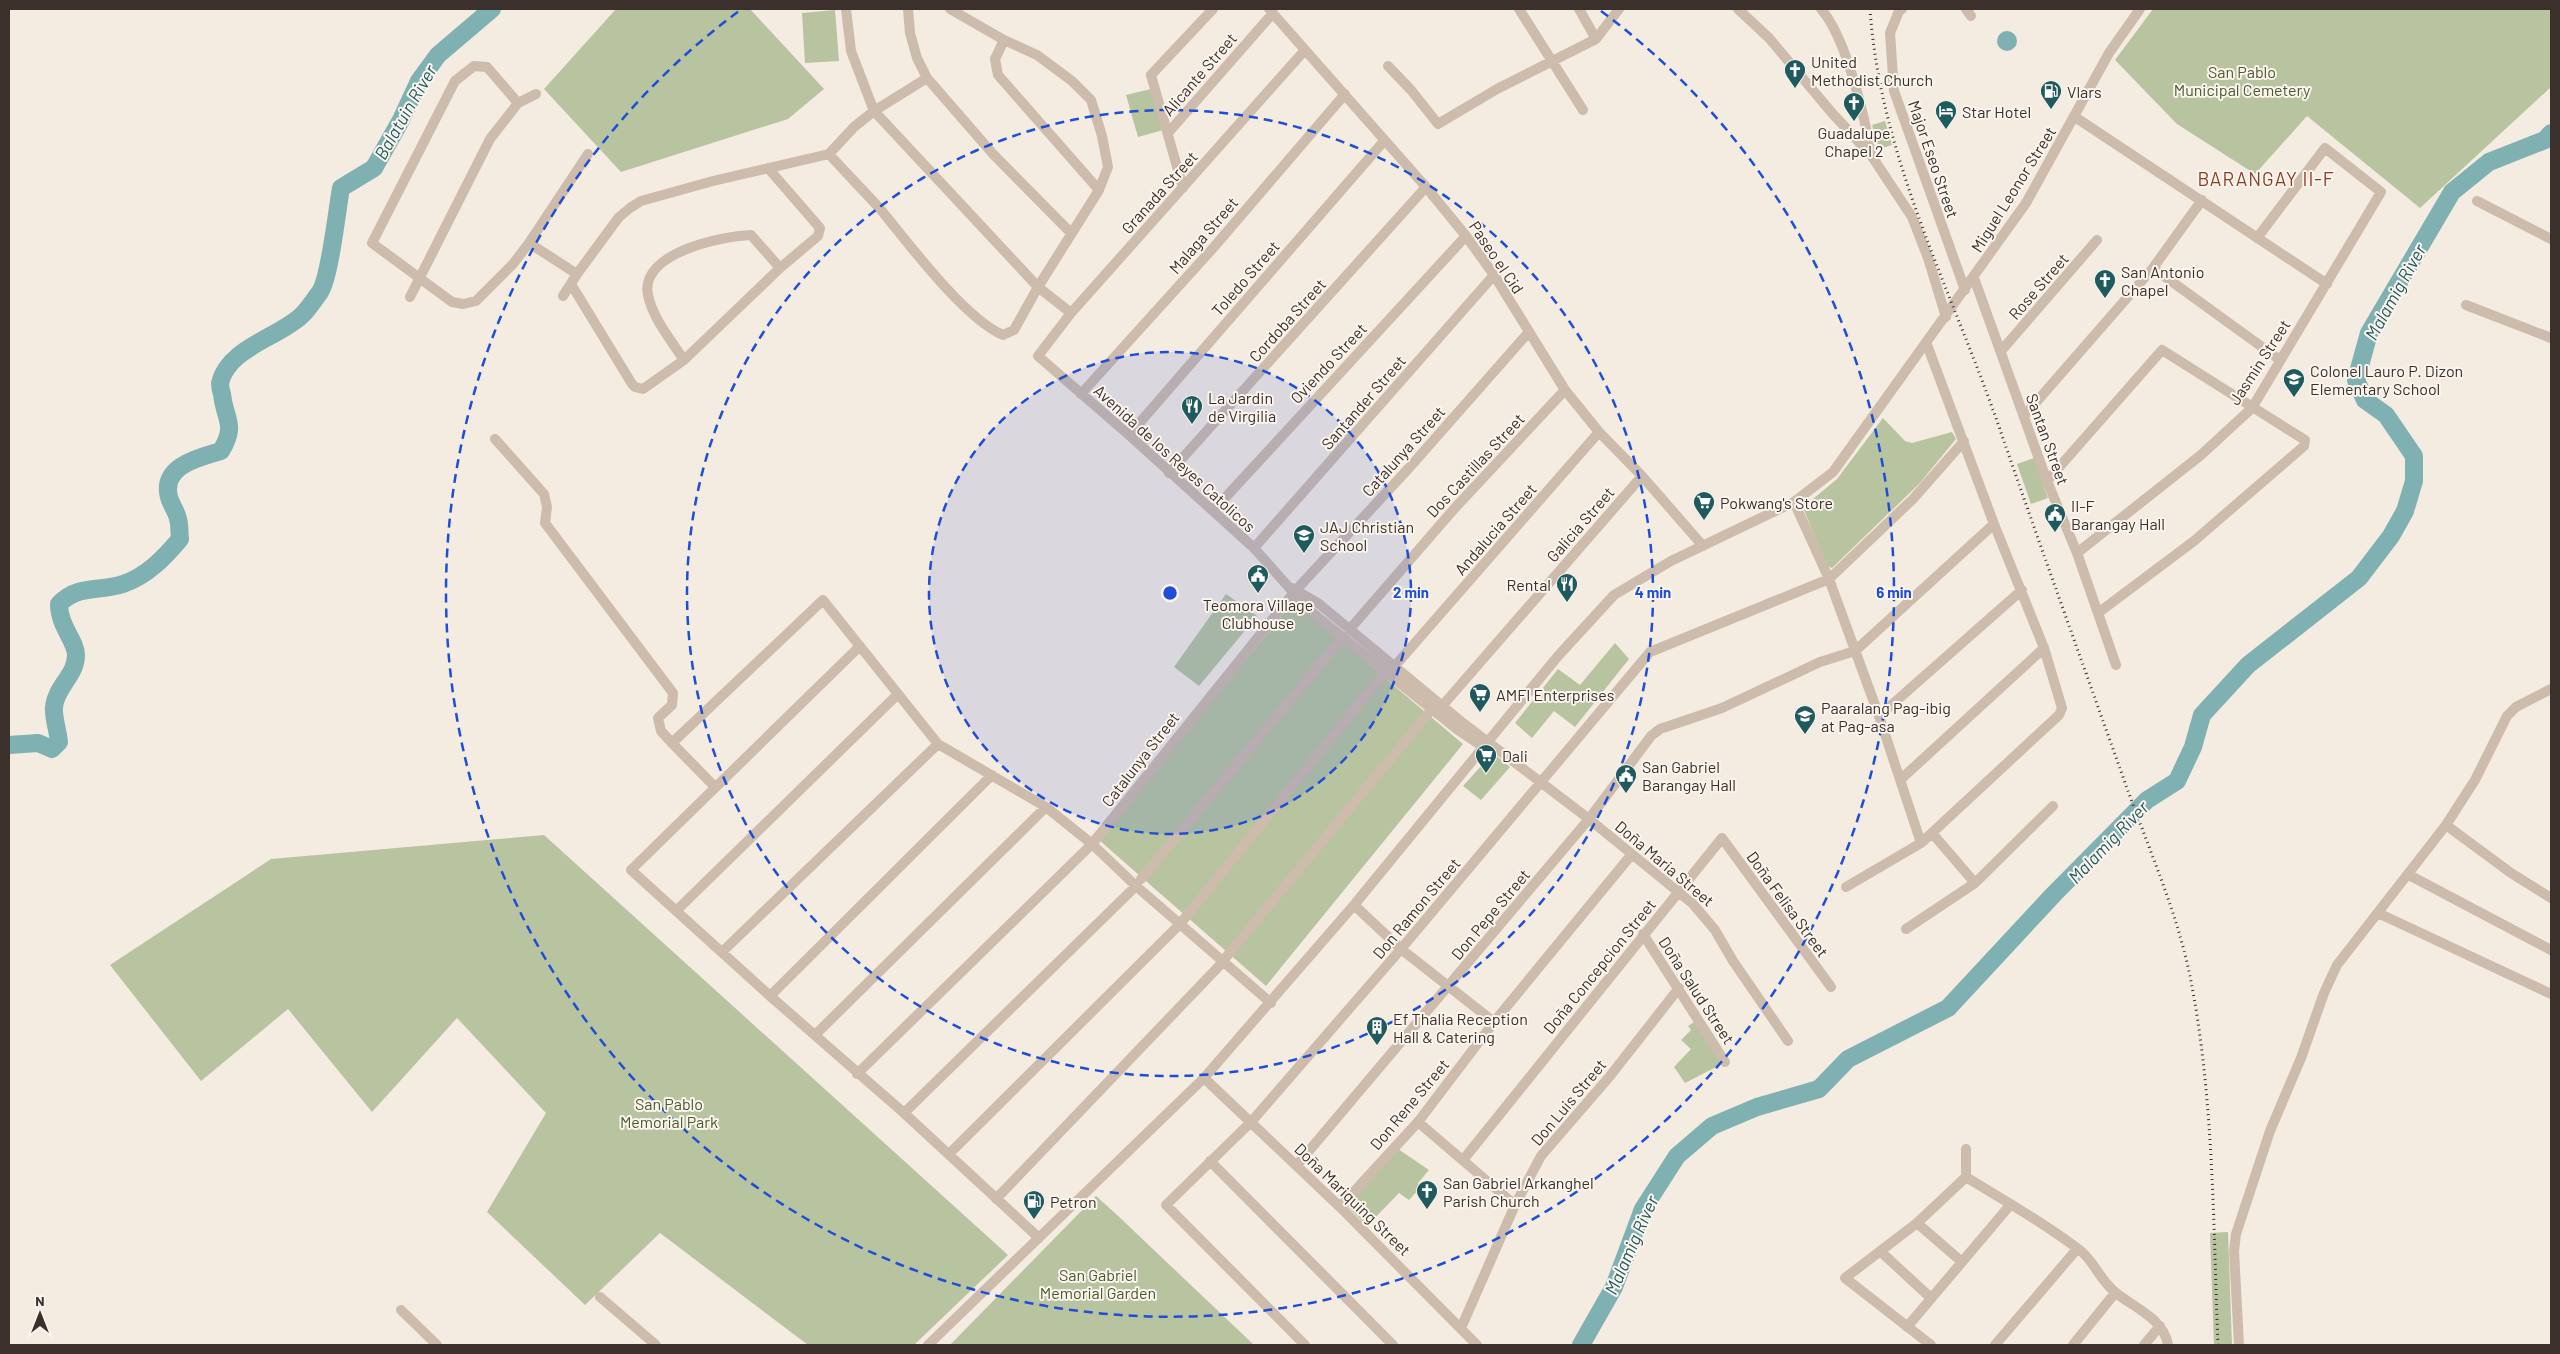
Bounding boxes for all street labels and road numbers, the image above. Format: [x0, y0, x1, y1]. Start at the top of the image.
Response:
street label: Alicante Street [1158, 29, 1240, 119]
street label: Major Eseo Street [1905, 98, 1963, 220]
street label: Miguel Leonor Street [1967, 123, 2059, 255]
street label: Granada Street [1117, 147, 1201, 237]
street label: Malaga Street [1165, 193, 1241, 277]
street label: Paseo el Cid [1466, 217, 1528, 297]
street label: Toledo Street [1207, 237, 1283, 319]
street label: Rose Street [2004, 249, 2072, 323]
street label: Cordoba Street [1245, 274, 1329, 366]
street label: Jasmin Street [2224, 316, 2294, 408]
street label: Oviendo Street [1286, 319, 1370, 407]
street label: Santander Street [1317, 351, 1409, 453]
street label: Avenida de los Reyes Catolicos [1090, 380, 1260, 536]
street label: Santan Street [2023, 391, 2073, 487]
street label: Catalunya Street [1358, 402, 1448, 500]
street label: Dos Castillas Street [1422, 409, 1528, 521]
street label: Andalucia Street [1450, 479, 1540, 579]
street label: Galicia Street [1542, 483, 1618, 565]
street label: Catalunya Street [1097, 708, 1183, 810]
street label: Doña Maria Street [1612, 816, 1718, 910]
street label: Doña Felisa Street [1743, 847, 1833, 961]
street label: Don Ramon Street [1368, 854, 1464, 962]
street label: Don Pepe Street [1447, 865, 1533, 963]
street label: Doña Concepcion Street [1539, 895, 1659, 1037]
street label: Doña Salud Street [1655, 933, 1739, 1047]
street label: Don Rene Street [1366, 1055, 1452, 1153]
street label: Don Luis Street [1526, 1055, 1610, 1149]
street label: Doña Mariquing Street [1291, 1139, 1415, 1259]

